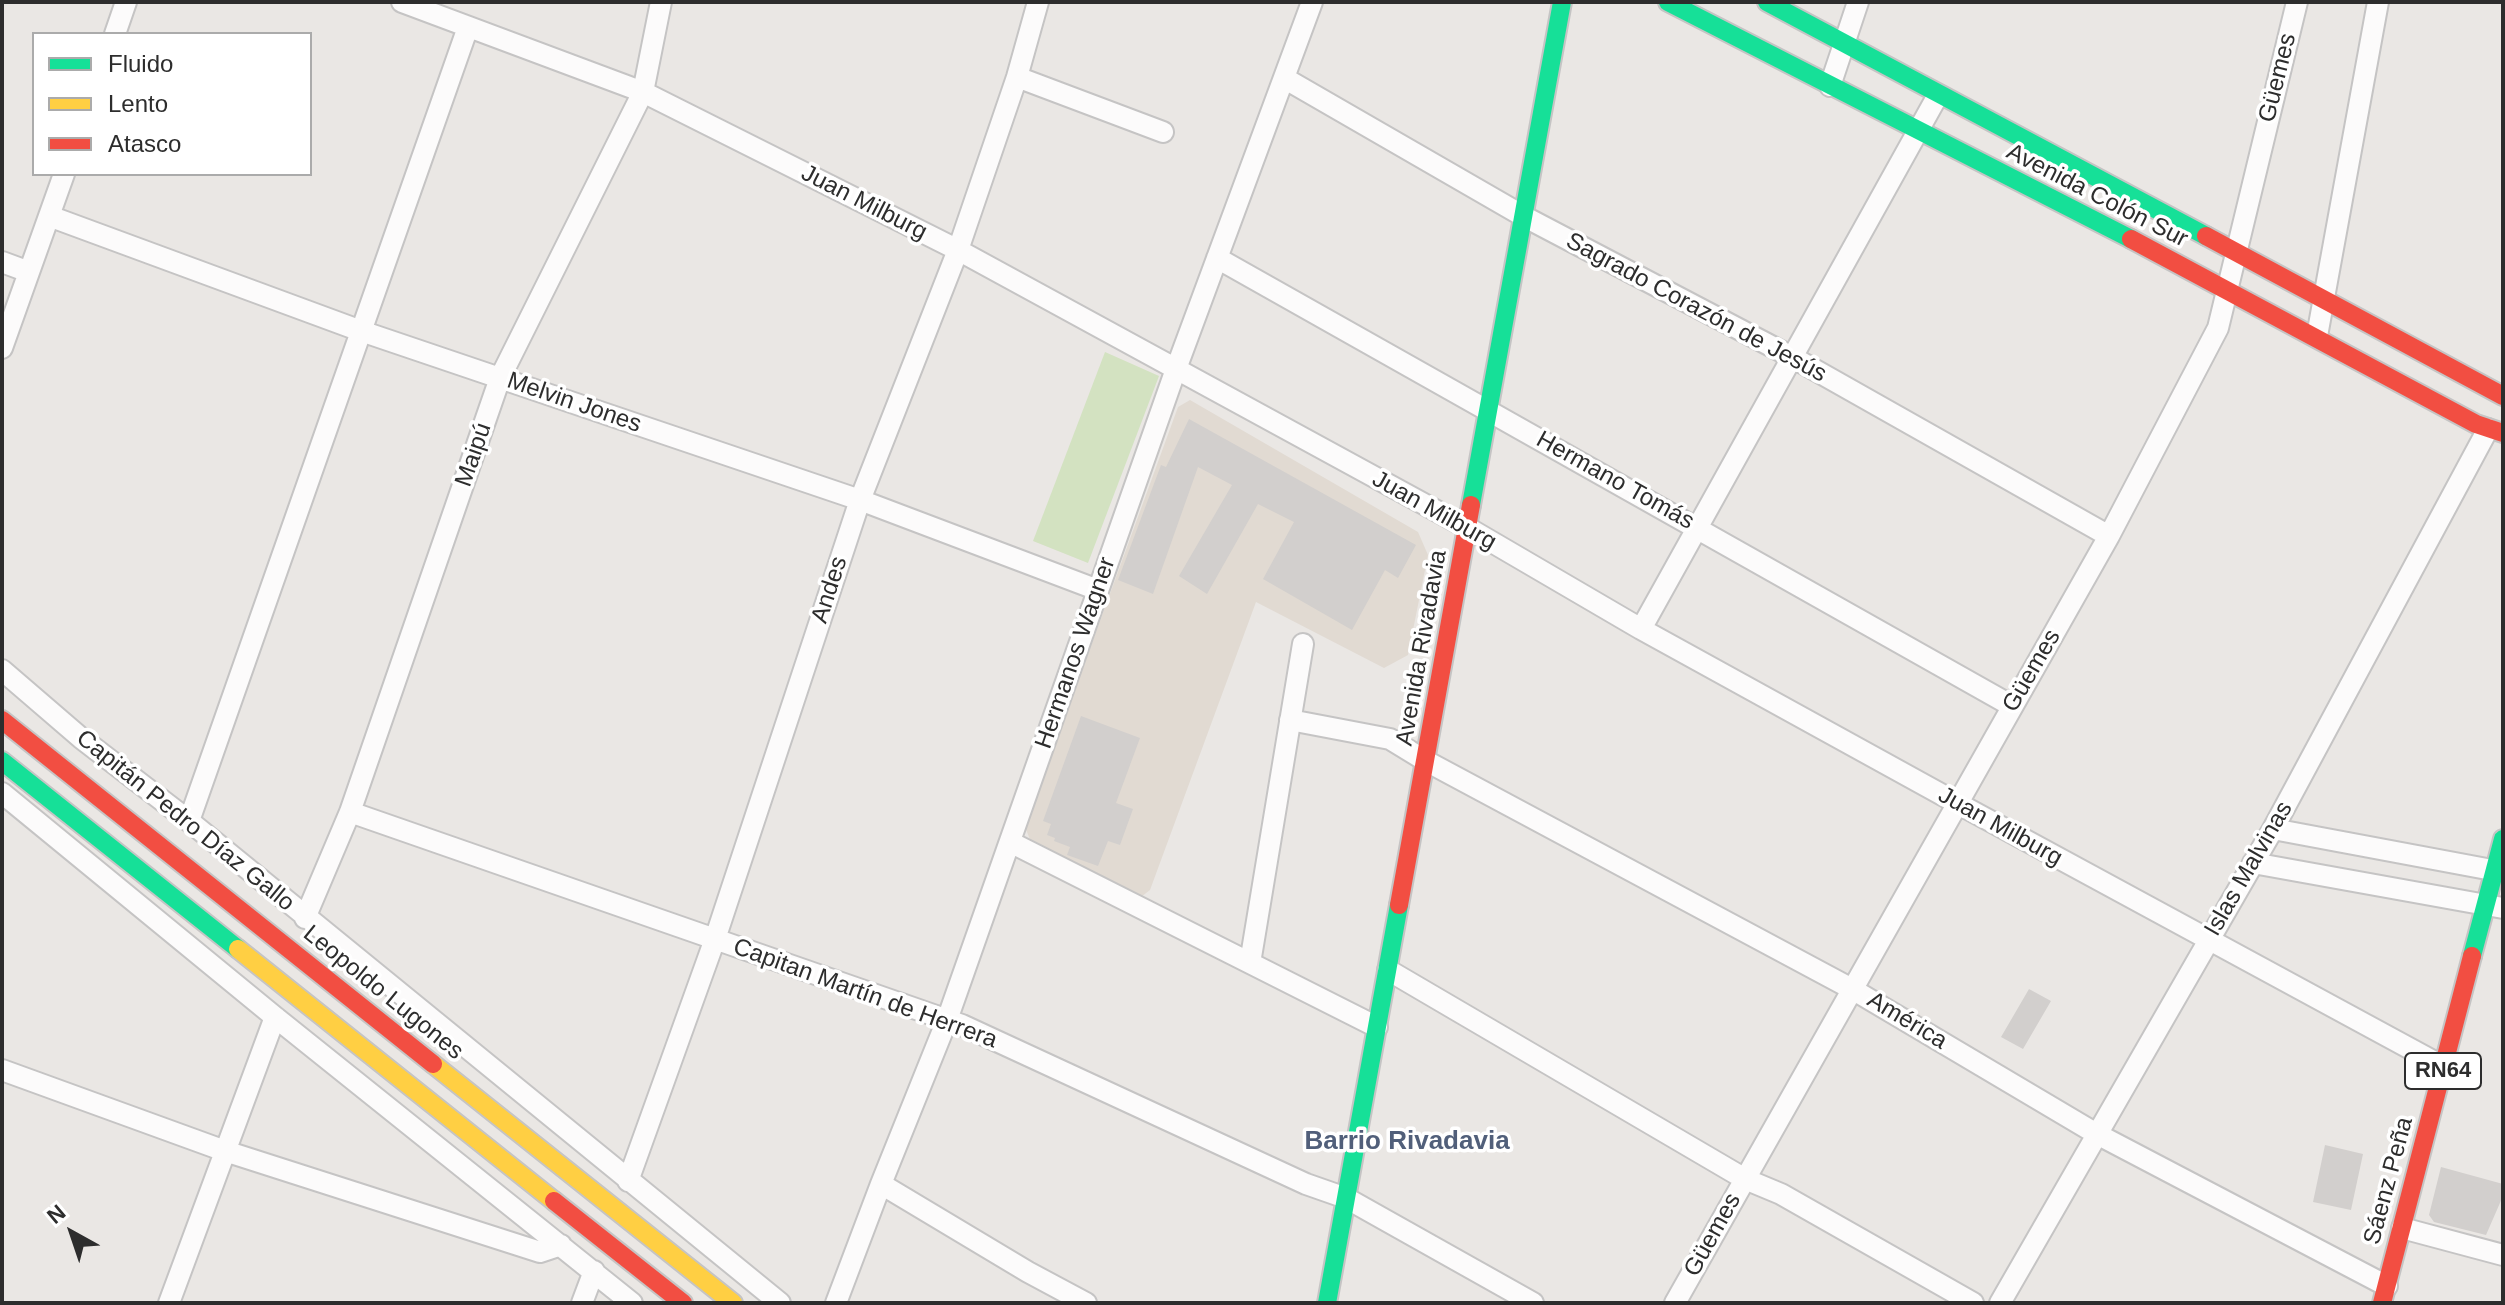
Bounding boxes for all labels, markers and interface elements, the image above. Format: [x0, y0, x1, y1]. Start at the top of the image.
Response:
street label: Güemes [2253, 31, 2303, 125]
legend [32, 32, 312, 176]
text: Fluido [108, 50, 173, 77]
text: Lento [108, 90, 168, 117]
text: Atasco [108, 130, 181, 157]
street label: Avenida Colón Sur [2002, 138, 2192, 254]
street label: Juan Milburg [796, 159, 932, 247]
street label: Sagrado Corazón de Jesús [1561, 227, 1831, 389]
street label: Melvin Jones [503, 367, 645, 439]
street label: Maipú [450, 419, 498, 491]
street label: Hermano Tomás [1531, 426, 1699, 536]
street label: Juan Milburg [1367, 465, 1501, 557]
street label: Avenida Rivadavia [1391, 548, 1453, 748]
street label: Andes [806, 553, 854, 627]
street label: Hermanos Wagner [1030, 554, 1122, 752]
street label: Güemes [1997, 625, 2067, 717]
street label: Capitán Pedro Díaz Gallo [70, 724, 300, 918]
street label: Juan Milburg [1933, 781, 2067, 873]
street label: Islas Malvinas [2199, 797, 2299, 941]
street label: Leopoldo Lugones [297, 920, 469, 1066]
street label: Capitan Martín de Herrera [729, 933, 1001, 1055]
street label: América [1862, 986, 1952, 1056]
road number: RN64 [2405, 1053, 2481, 1089]
street label: Sáenz Peña [2358, 1114, 2420, 1248]
district label: Barrio Rivadavia [1304, 1126, 1510, 1158]
street label: Güemes [1678, 1188, 1748, 1282]
north arrow [32, 1193, 112, 1273]
text: N [42, 1200, 70, 1229]

